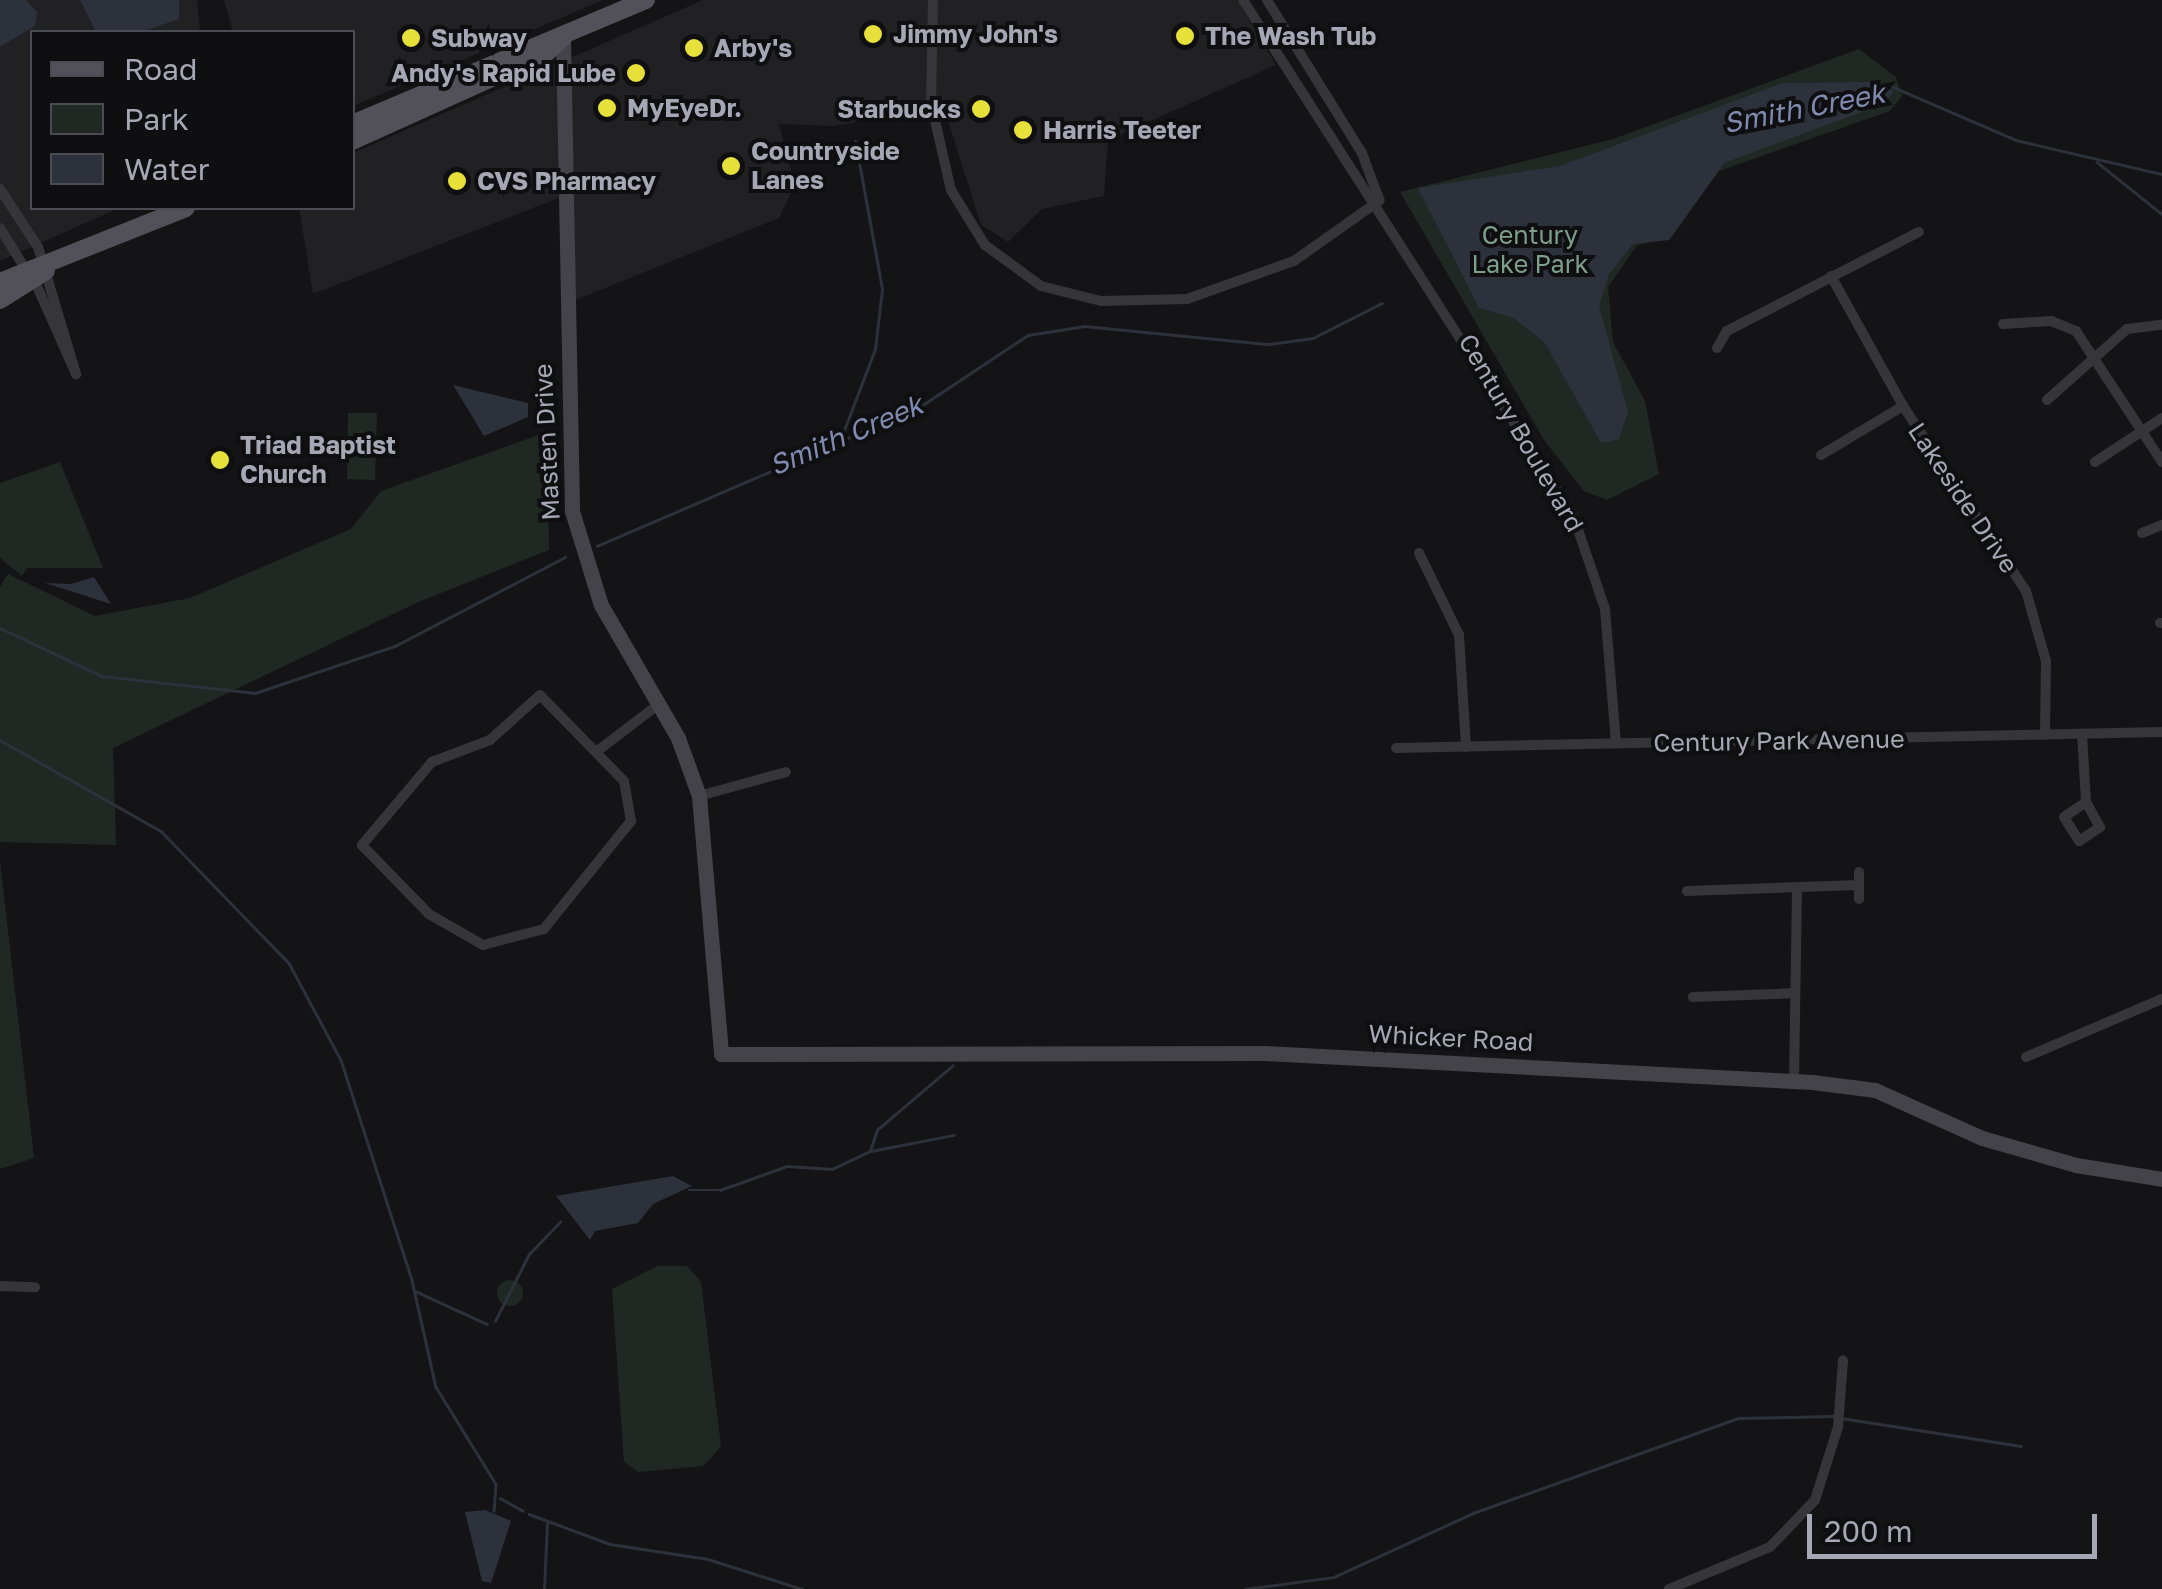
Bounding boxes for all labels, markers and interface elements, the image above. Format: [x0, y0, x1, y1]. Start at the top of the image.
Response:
place label: Jimmy John's [893, 19, 1058, 49]
place label: The Wash Tub [1205, 21, 1376, 51]
place label: Subway [431, 23, 527, 53]
marker: Jimmy John's [862, 23, 884, 45]
marker: The Wash Tub [1174, 25, 1196, 47]
marker: Subway [400, 27, 422, 49]
legend [30, 30, 355, 210]
place label: Arby's [714, 33, 792, 63]
marker: Arby's [683, 37, 705, 59]
text: Road [124, 51, 198, 87]
place label: Andy's Rapid Lube [391, 58, 616, 88]
marker: Andy's Rapid Lube [625, 62, 647, 84]
water label: Smith Creek [1720, 76, 1888, 140]
place label: MyEyeDr. [627, 93, 742, 123]
place label: Starbucks [837, 94, 961, 124]
marker: MyEyeDr. [596, 97, 618, 119]
marker: Starbucks [970, 98, 992, 120]
text: Park [124, 101, 189, 137]
place label: Harris Teeter [1043, 115, 1201, 145]
marker: Harris Teeter [1012, 119, 1034, 141]
place label: Countryside Lanes [751, 137, 900, 196]
text: Water [124, 151, 209, 187]
marker: Countryside Lanes [720, 155, 742, 177]
place label: CVS Pharmacy [477, 166, 656, 196]
marker: CVS Pharmacy [446, 170, 468, 192]
park label: Century Lake Park [1471, 221, 1589, 280]
street label: Century Boulevard [1452, 329, 1590, 537]
street label: Masten Drive [528, 363, 566, 521]
water label: Smith Creek [764, 388, 928, 482]
street label: Lakeside Drive [1902, 417, 2024, 579]
place label: Triad Baptist Church [240, 431, 396, 490]
marker: Triad Baptist Church [209, 449, 231, 471]
street label: Century Park Avenue [1653, 724, 1905, 758]
street label: Whicker Road [1368, 1019, 1534, 1057]
scale bar [1812, 1494, 2102, 1556]
text: 200 m [1824, 1513, 1913, 1549]

